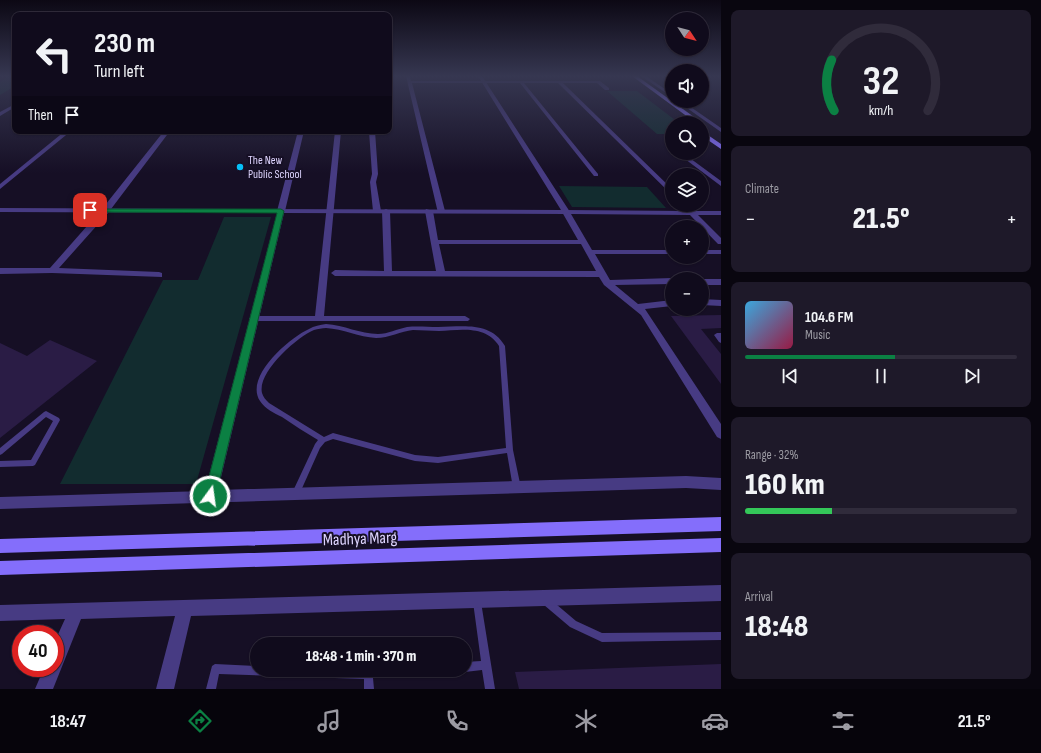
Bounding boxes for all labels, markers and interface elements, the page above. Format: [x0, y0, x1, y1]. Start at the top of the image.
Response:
north arrow [665, 12, 709, 56]
map controls [665, 12, 709, 316]
text: 230 m [94, 27, 155, 60]
icon: left [28, 28, 80, 80]
text: 32 [863, 57, 899, 106]
text: Turn left [94, 61, 145, 82]
button: sound [665, 64, 709, 108]
text: km/h [869, 101, 893, 118]
icon: arrive [61, 104, 83, 126]
text: Then [28, 106, 53, 125]
button: search [665, 116, 709, 160]
place label: The New Public School [248, 153, 302, 182]
marker: The New Public School [235, 162, 245, 172]
button: layers [665, 168, 709, 212]
text: Climate [745, 181, 779, 197]
pin [73, 193, 107, 227]
icon: arrive [79, 199, 101, 221]
text: 21.5° [852, 201, 910, 237]
text: − [745, 206, 756, 233]
text: + [1006, 206, 1017, 233]
button: + [665, 220, 709, 264]
button: − [665, 272, 709, 316]
text: 104.6 FM [805, 308, 853, 327]
text: Music [805, 327, 830, 343]
icon: previous [779, 365, 801, 387]
icon: pause [870, 365, 892, 387]
icon: next [961, 365, 983, 387]
text: Range · 32% [745, 447, 799, 463]
text: 160 km [745, 467, 825, 503]
position arrow [189, 475, 231, 517]
street label: Madhya Marg [322, 528, 398, 550]
text: Arrival [745, 589, 773, 605]
text: 18:48 [745, 609, 808, 645]
speed limit sign: 40 [12, 625, 64, 677]
text: 18:48 · 1 min · 370 m [306, 647, 416, 666]
icon: directions [186, 707, 214, 735]
icon: music [315, 707, 343, 735]
icon: phone [443, 707, 471, 735]
icon: climate [572, 707, 600, 735]
icon: car [701, 707, 729, 735]
icon: filters [829, 707, 857, 735]
text: 18:47 [50, 711, 86, 732]
text: 21.5° [958, 711, 991, 732]

